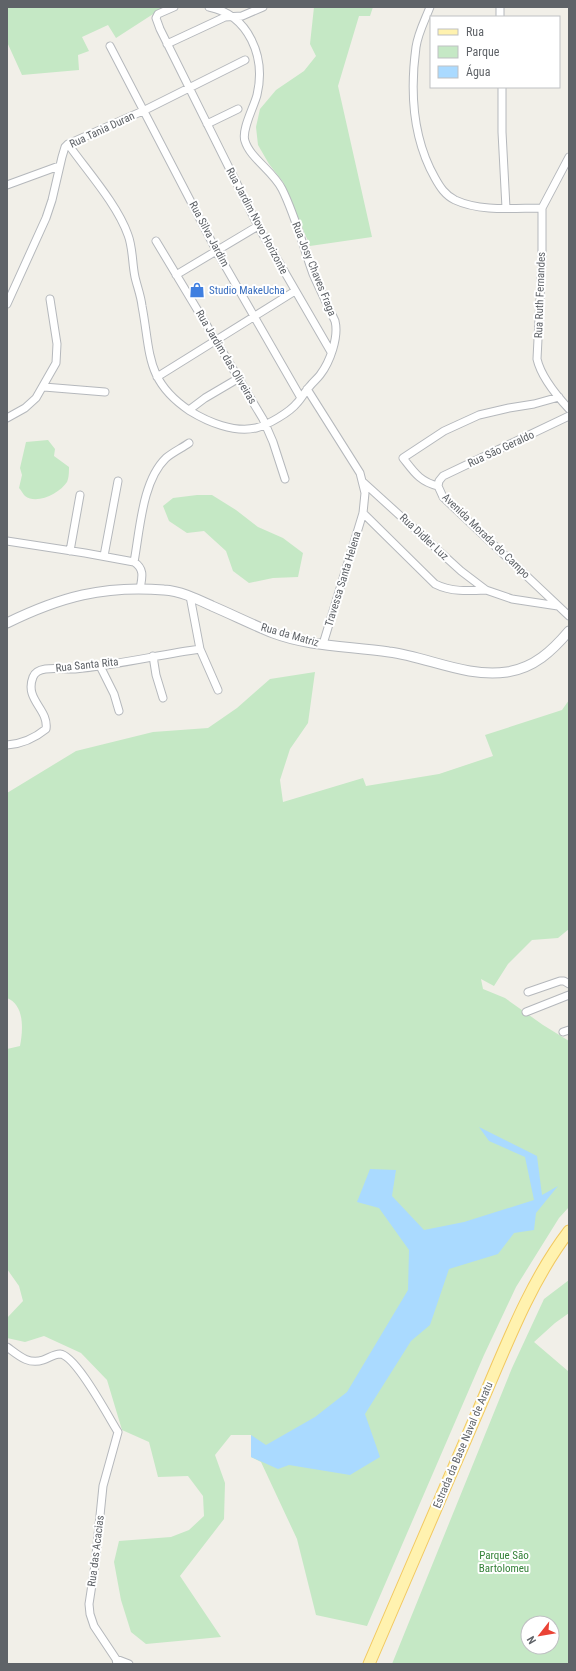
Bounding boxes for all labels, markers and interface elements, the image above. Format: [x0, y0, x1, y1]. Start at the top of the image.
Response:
legend [430, 16, 560, 88]
text: Rua [466, 25, 484, 39]
text: Parque [466, 45, 500, 59]
text: Água [466, 64, 491, 79]
street label: Rua Tania Duran [67, 109, 137, 151]
street label: Rua Jardim Novo Horizonte [223, 166, 291, 276]
street label: Rua Silva Jardim [186, 199, 232, 269]
street label: Rua Josy Chaves Fraga [289, 220, 339, 318]
street label: Rua Ruth Fernandes [532, 252, 548, 338]
shop icon: Studio MakeUcha [188, 281, 206, 299]
place label: Studio MakeUcha [209, 284, 285, 297]
street label: Rua Jardim das Oliveiras [193, 308, 259, 406]
street label: Rua São Geraldo [466, 428, 537, 470]
street label: Avenida Morada do Campo [440, 491, 533, 582]
street label: Rua Didler Luz [397, 511, 451, 563]
street label: Travessa Santa Helena [322, 530, 364, 628]
street label: Rua da Matriz [259, 621, 321, 650]
street label: Rua Santa Rita [55, 655, 119, 675]
street label: Estrada da Base Naval de Aratu [430, 1380, 496, 1510]
street label: Rua das Acacias [85, 1515, 107, 1587]
park label: Parque São Bartolomeu [479, 1549, 529, 1575]
north arrow [520, 1615, 560, 1655]
text: N [524, 1633, 539, 1646]

